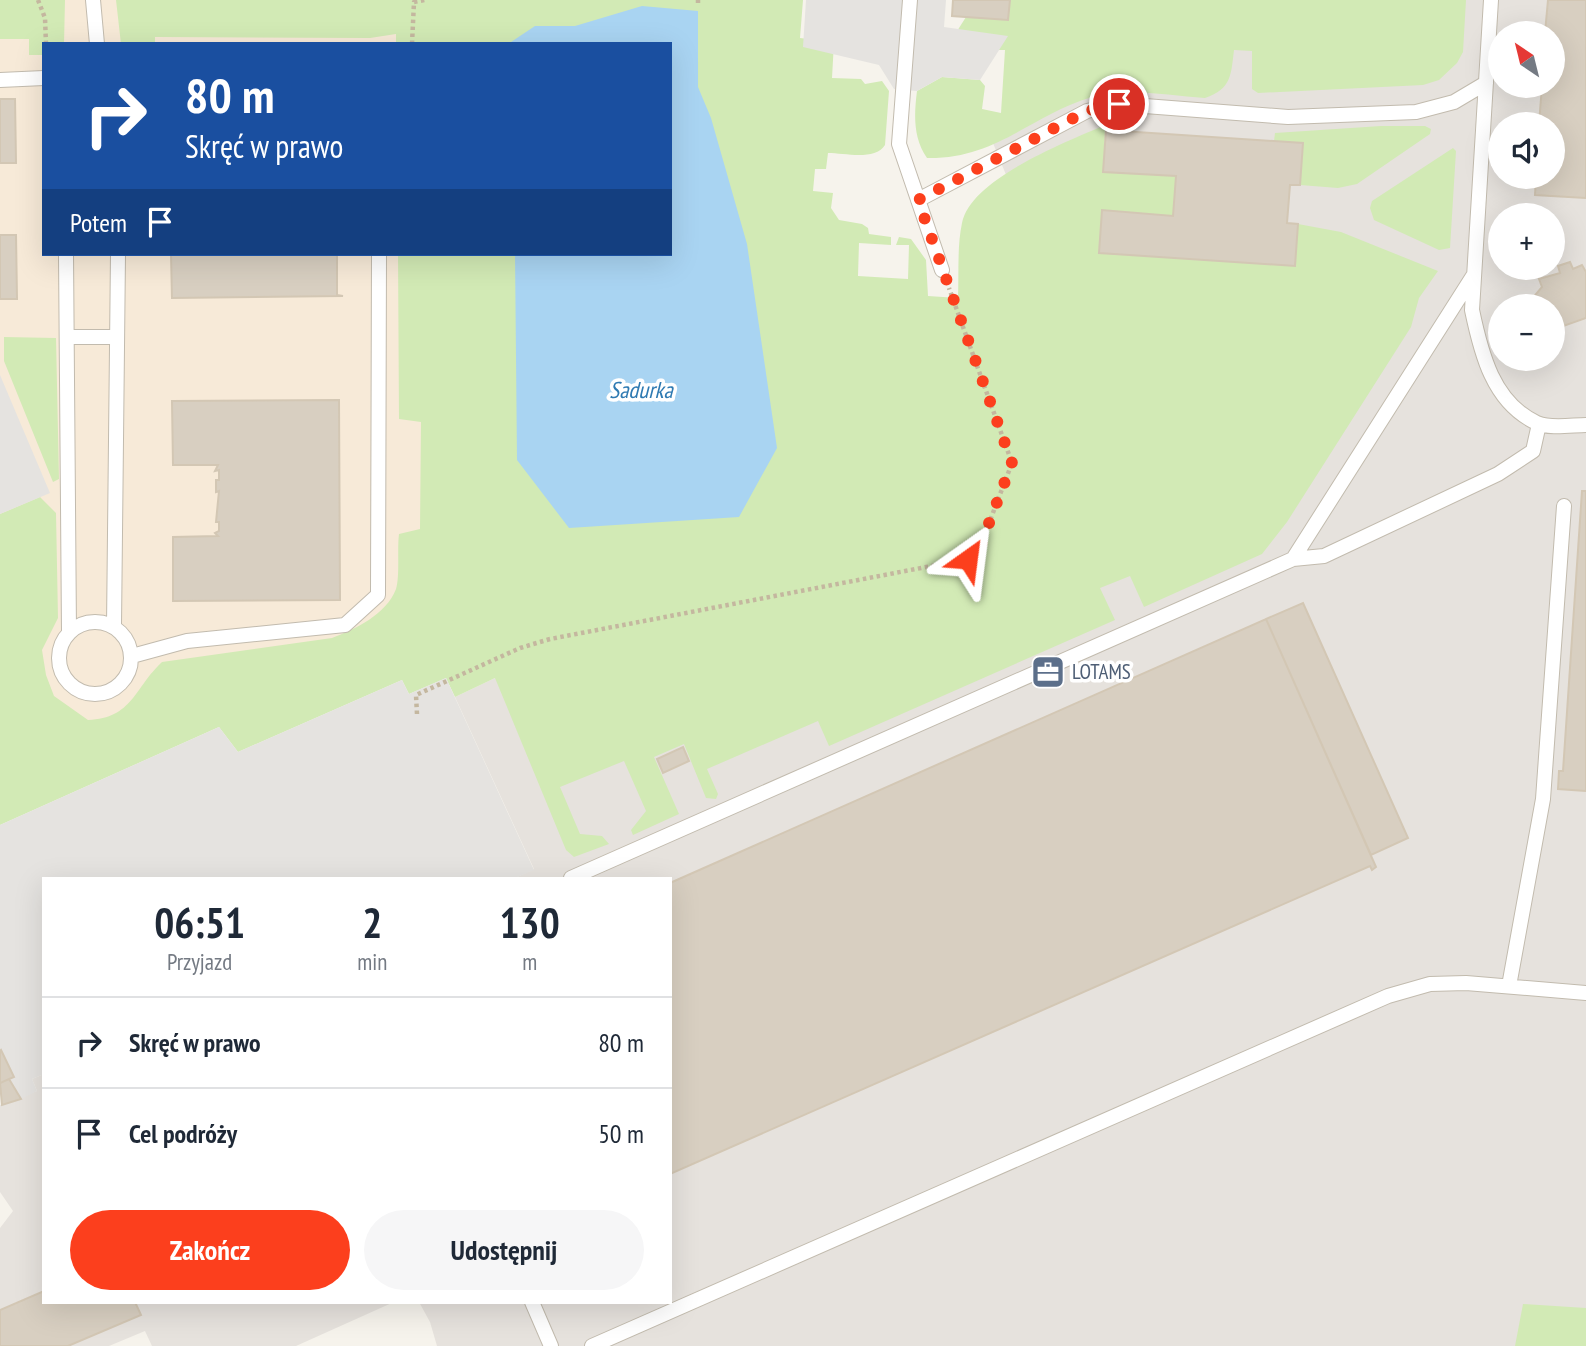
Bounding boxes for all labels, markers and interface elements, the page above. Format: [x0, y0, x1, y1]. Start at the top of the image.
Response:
north arrow [1488, 21, 1564, 98]
map controls [1488, 21, 1565, 371]
text: 80 m [185, 63, 274, 127]
icon: right [70, 70, 161, 161]
pin [1089, 74, 1149, 134]
icon: arrive [1100, 85, 1138, 123]
button: sound [1488, 112, 1565, 189]
text: Skręć w prawo [185, 125, 343, 167]
icon: arrive [141, 203, 179, 241]
button: + [1488, 203, 1565, 280]
text: Potem [70, 206, 127, 239]
button: − [1488, 294, 1565, 371]
water label: Sadurka [609, 375, 675, 404]
position arrow [931, 522, 1005, 596]
office icon: LOTAMS [1029, 653, 1067, 691]
place label: LOTAMS [1072, 658, 1131, 685]
text: 06:51 [154, 895, 245, 950]
text: 2 [362, 895, 382, 950]
text: 130 [500, 895, 560, 950]
text: Przyjazd [167, 947, 232, 976]
text: min [357, 947, 387, 976]
text: m [522, 947, 537, 976]
icon: right [70, 1024, 108, 1062]
text: Skręć w prawo [129, 1026, 260, 1059]
text: 80 m [598, 1026, 644, 1059]
icon: arrive [70, 1115, 108, 1153]
text: Cel podróży [129, 1117, 237, 1150]
text: 50 m [598, 1117, 644, 1150]
button: Zakończ [70, 1210, 350, 1290]
button: Udostępnij [364, 1210, 644, 1290]

